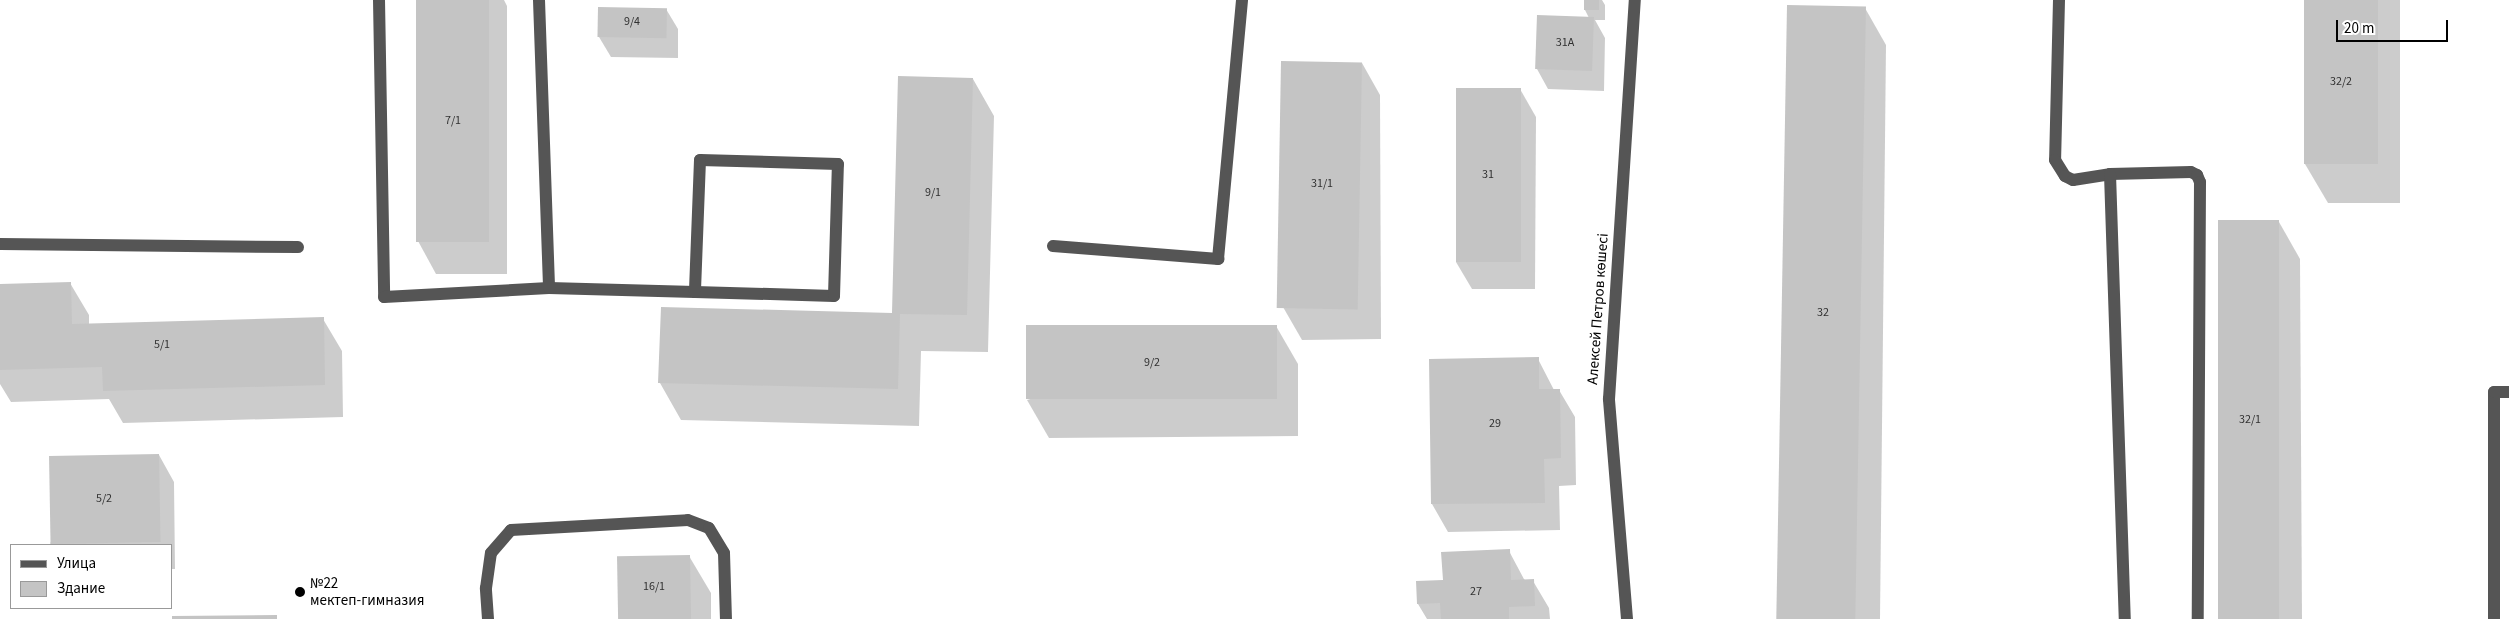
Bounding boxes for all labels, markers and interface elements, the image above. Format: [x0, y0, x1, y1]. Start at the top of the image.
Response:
scale bar [2339, 10, 2452, 42]
house number: 9/4 [624, 15, 640, 29]
text: 20 m [2344, 18, 2374, 39]
house number: 31А [1556, 36, 1574, 50]
house number: 32/2 [2330, 75, 2352, 89]
house number: 7/1 [445, 114, 461, 128]
house number: 31 [1482, 168, 1494, 182]
house number: 31/1 [1311, 177, 1333, 191]
house number: 9/1 [925, 186, 941, 200]
street label: Алексей Петров көшесі [1584, 233, 1612, 385]
house number: 32 [1817, 306, 1829, 320]
house number: 5/1 [154, 338, 170, 352]
house number: 9/2 [1144, 356, 1160, 370]
house number: 32/1 [2239, 413, 2261, 427]
house number: 29 [1489, 417, 1501, 431]
house number: 5/2 [96, 492, 112, 506]
legend [10, 544, 172, 609]
text: Улица [57, 553, 96, 574]
place label: №22 мектеп-гимназия [310, 574, 424, 609]
text: Здание [57, 578, 105, 599]
house number: 16/1 [643, 580, 665, 594]
house number: 27 [1470, 585, 1482, 599]
marker: №22 мектеп-гимназия [294, 586, 306, 598]

